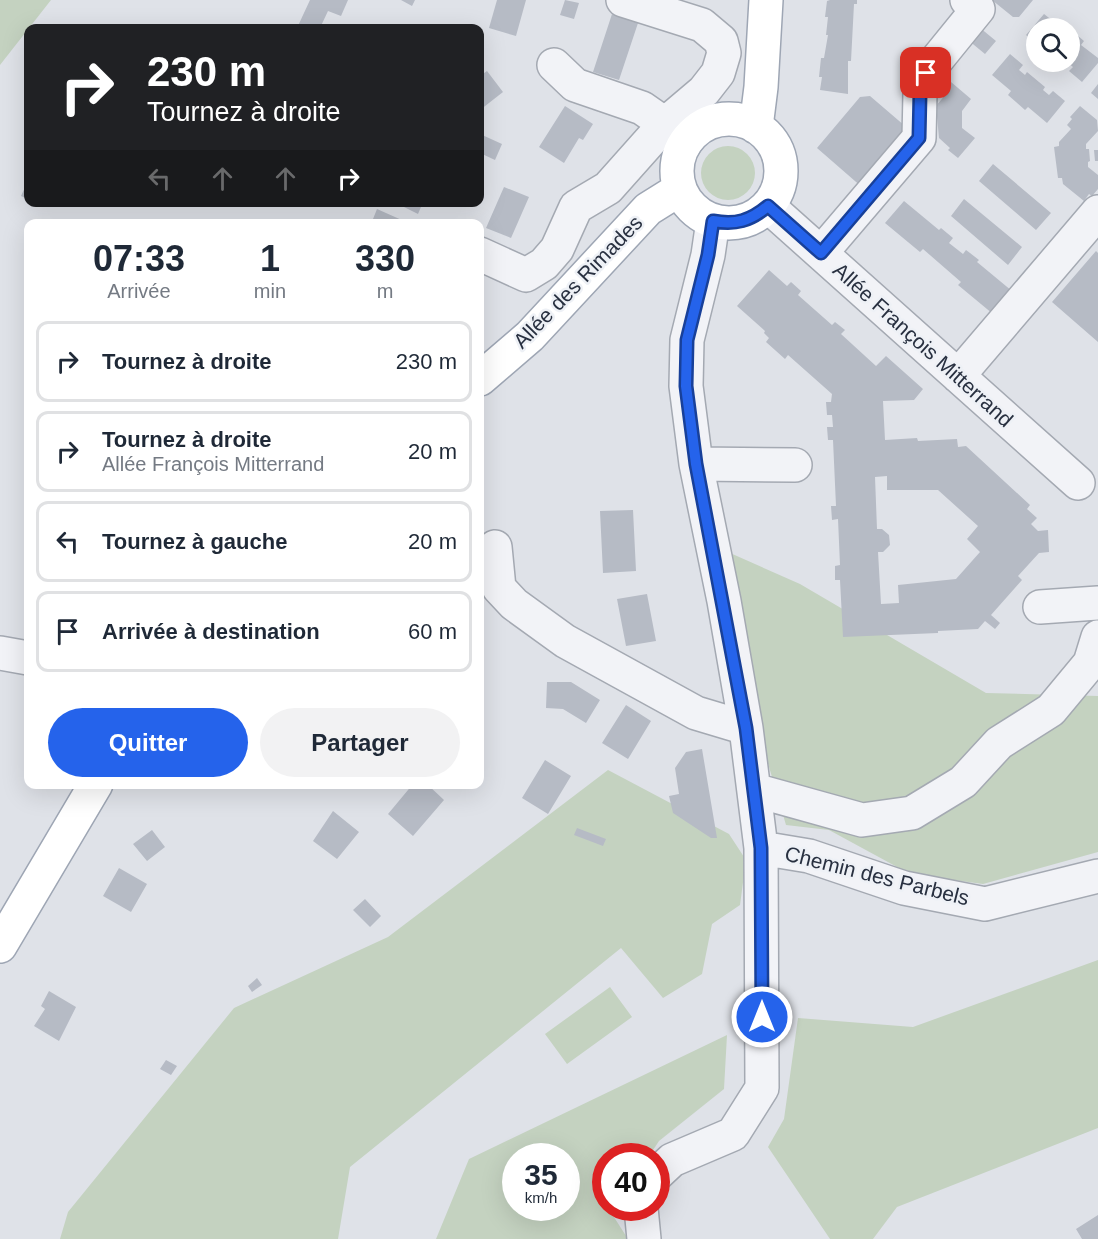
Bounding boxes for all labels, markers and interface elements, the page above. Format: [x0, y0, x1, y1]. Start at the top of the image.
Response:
map controls [1026, 18, 1080, 72]
button: search [1026, 18, 1080, 72]
pin [900, 47, 951, 98]
icon: right [48, 48, 126, 126]
text: 230 m [147, 48, 266, 95]
icon: arrive [909, 56, 942, 89]
text: Tournez à droite [147, 97, 341, 127]
icon: left [143, 162, 176, 195]
icon: ahead [206, 162, 239, 195]
icon: ahead [269, 162, 302, 195]
icon: right [332, 162, 365, 195]
street label: Allée des Rimades [509, 211, 647, 353]
text: 07:33 [93, 238, 185, 279]
text: 1 [260, 238, 280, 279]
text: 330 [355, 238, 415, 279]
street label: Allée François Mitterrand [829, 258, 1018, 431]
text: Arrivée [107, 280, 171, 302]
text: min [254, 280, 286, 302]
text: m [377, 280, 393, 302]
icon: right [51, 345, 84, 378]
text: Tournez à droite [102, 349, 272, 374]
text: 230 m [396, 349, 457, 374]
text: Tournez à droite [102, 427, 272, 452]
icon: right [51, 435, 84, 468]
text: 20 m [408, 439, 457, 464]
text: Allée François Mitterrand [102, 453, 324, 475]
icon: left [51, 525, 84, 558]
text: Tournez à gauche [102, 529, 287, 554]
text: 20 m [408, 529, 457, 554]
icon: arrive [51, 615, 84, 648]
text: Arrivée à destination [102, 619, 320, 644]
text: 60 m [408, 619, 457, 644]
button: Quitter [48, 708, 248, 777]
button: Partager [260, 708, 460, 777]
street label: Chemin des Parbels [783, 841, 972, 910]
position arrow [730, 985, 794, 1049]
speed limit sign: 40 [592, 1143, 670, 1221]
text: 35 [524, 1158, 558, 1191]
text: km/h [525, 1189, 557, 1206]

